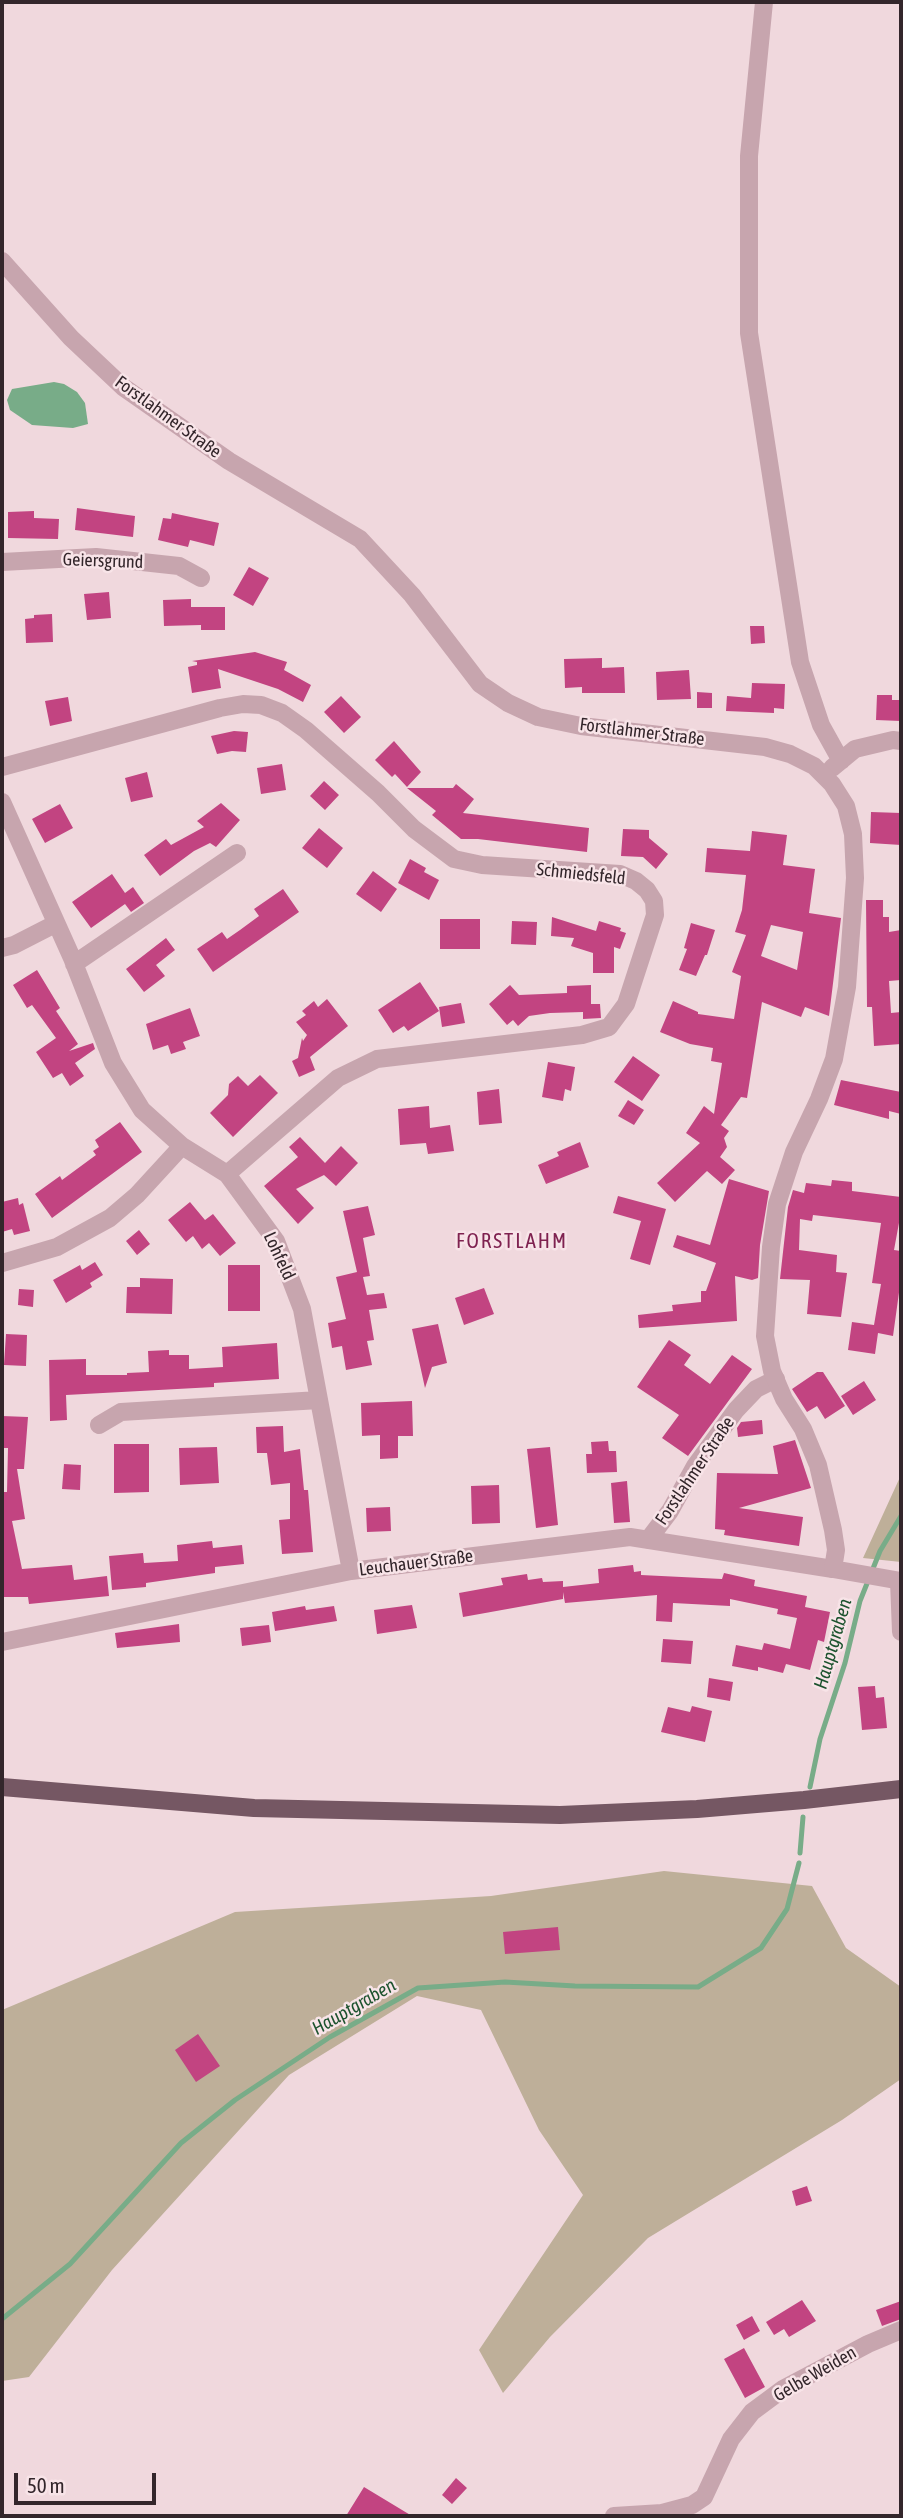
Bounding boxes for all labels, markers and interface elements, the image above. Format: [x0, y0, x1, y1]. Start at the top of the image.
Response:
street label: Forstlahmer Straße [111, 371, 225, 463]
street label: Geiersgrund [62, 549, 144, 573]
street label: Forstlahmer Straße [578, 714, 706, 750]
street label: Schmiedsfeld [535, 859, 627, 889]
district label: FORSTLAHM [457, 1228, 567, 1254]
street label: Lohfeld [259, 1229, 299, 1283]
street label: Forstlahmer Straße [651, 1413, 739, 1529]
street label: Leuchauer Straße [358, 1545, 474, 1581]
water label: Hauptgraben [809, 1596, 857, 1692]
water label: Hauptgraben [308, 1974, 400, 2040]
street label: Gelbe Weiden [770, 2342, 860, 2406]
scale bar [18, 2458, 159, 2502]
text: 50 m [27, 2473, 65, 2497]

